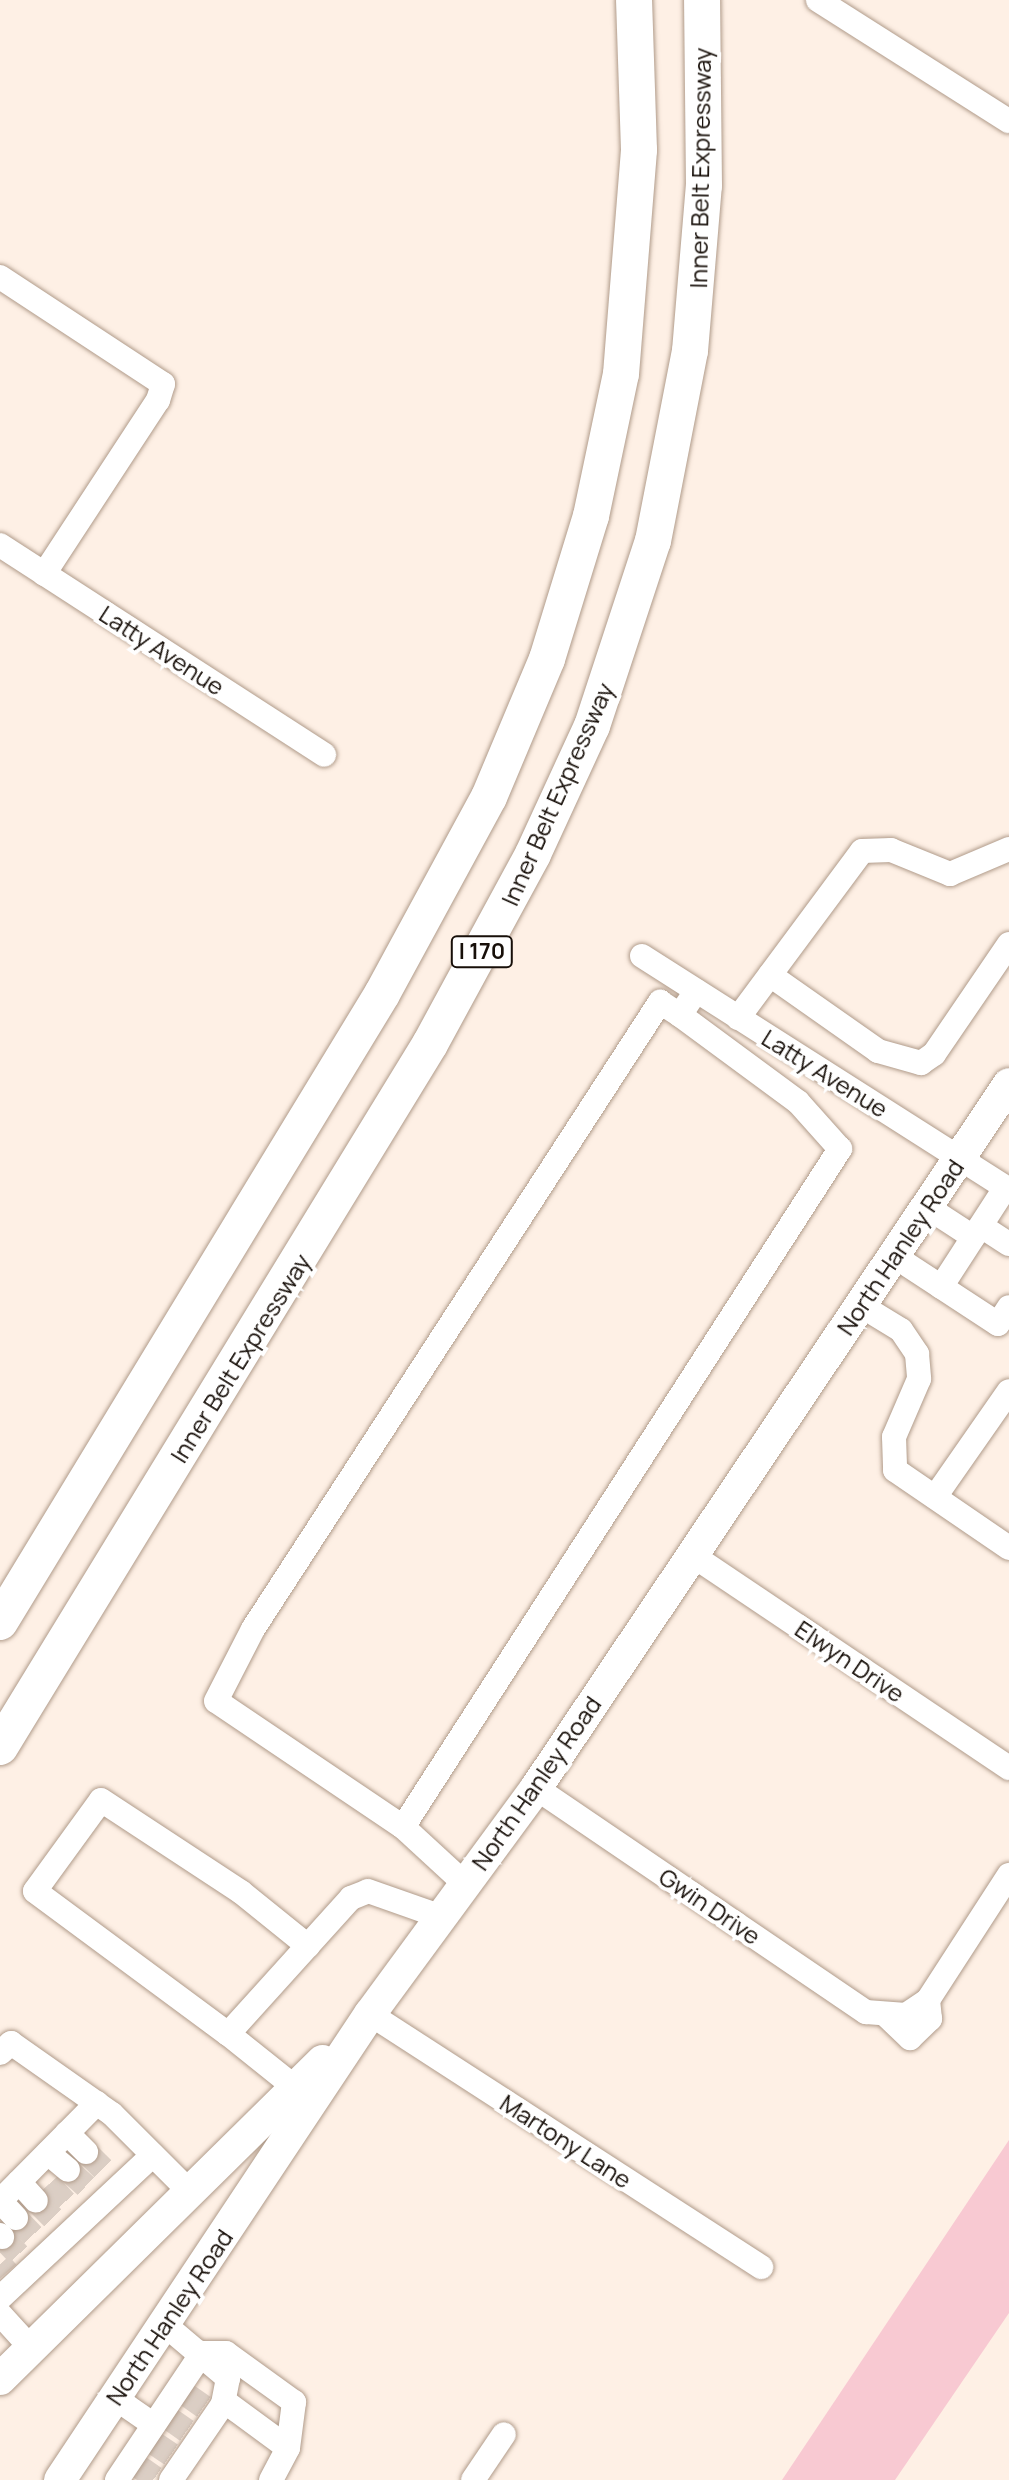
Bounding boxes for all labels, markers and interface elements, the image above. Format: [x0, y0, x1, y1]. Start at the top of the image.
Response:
street label: Inner Belt Expressway [683, 47, 717, 289]
street label: Latty Avenue [94, 599, 230, 701]
street label: Inner Belt Expressway [495, 678, 619, 910]
road number: I 170 [450, 934, 514, 970]
street label: Latty Avenue [757, 1023, 893, 1123]
street label: North Hanley Road [831, 1154, 969, 1340]
street label: Inner Belt Expressway [164, 1248, 316, 1468]
street label: Elwyn Drive [790, 1614, 910, 1708]
street label: North Hanley Road [465, 1690, 607, 1876]
street label: Gwin Drive [654, 1862, 766, 1950]
street label: Martony Lane [495, 2088, 637, 2194]
street label: North Hanley Road [100, 2224, 238, 2410]

